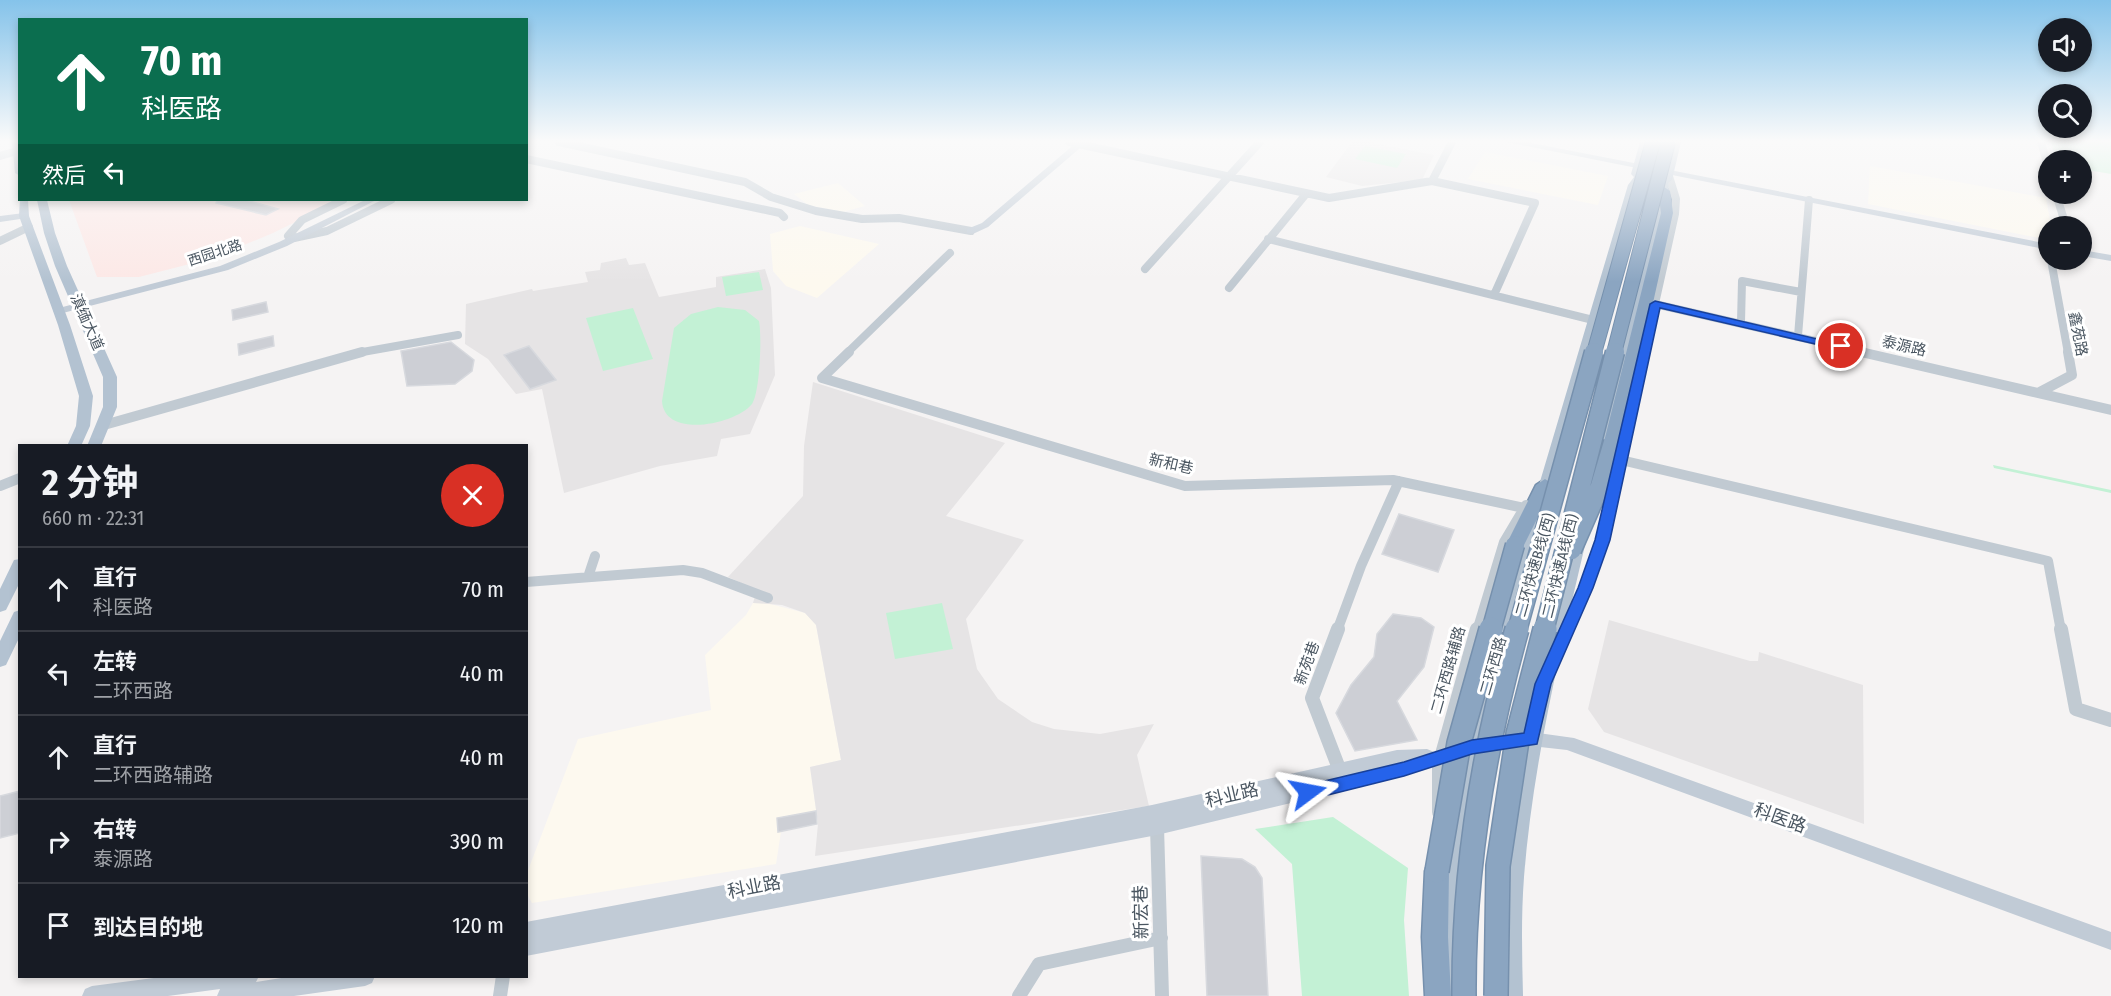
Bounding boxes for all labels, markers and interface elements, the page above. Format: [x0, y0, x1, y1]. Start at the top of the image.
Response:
map controls [2038, 18, 2092, 270]
button: sound [2038, 18, 2092, 72]
text: 70 m [141, 36, 222, 86]
icon: ahead [42, 42, 120, 120]
button: search [2038, 84, 2092, 138]
text: 科医路 [141, 93, 222, 125]
button: + [2038, 150, 2092, 204]
icon: left [98, 156, 131, 189]
text: 然后 [42, 162, 86, 189]
button: − [2038, 216, 2092, 270]
street label: 西园北路 [186, 236, 244, 270]
street label: 滇缅大道 [67, 291, 107, 353]
street label: 鑫苑路 [2065, 310, 2091, 358]
pin [1815, 320, 1866, 371]
icon: arrive [1824, 329, 1857, 362]
street label: 泰源路 [1880, 332, 1928, 360]
street label: 新和巷 [1147, 450, 1195, 478]
text: 2 分钟 [42, 461, 138, 505]
button: close [441, 464, 504, 527]
text: 660 m · 22:31 [42, 506, 144, 530]
street label: 二环快速B线(西) [1512, 511, 1558, 619]
street label: 二环快速A线(西) [1538, 512, 1582, 620]
text: 直行 [93, 564, 137, 591]
icon: ahead [42, 573, 75, 606]
text: 70 m [462, 576, 504, 603]
text: 科医路 [93, 595, 153, 619]
street label: 二环西路辅路 [1427, 624, 1469, 716]
street label: 二环西路 [1476, 635, 1510, 697]
street label: 新苑巷 [1291, 639, 1323, 687]
text: 左转 [93, 648, 137, 675]
icon: left [42, 657, 75, 690]
text: 40 m [460, 660, 504, 687]
text: 二环西路 [93, 679, 173, 703]
text: 直行 [93, 732, 137, 759]
icon: ahead [42, 741, 75, 774]
text: 40 m [460, 744, 504, 771]
position arrow [1276, 760, 1340, 824]
text: 二环西路辅路 [93, 763, 213, 787]
street label: 科业路 [1203, 778, 1261, 812]
street label: 科医路 [1751, 798, 1809, 838]
text: 右转 [93, 816, 137, 843]
icon: right [42, 825, 75, 858]
text: 390 m [450, 828, 504, 855]
text: 泰源路 [93, 847, 153, 871]
street label: 科业路 [725, 871, 783, 903]
street label: 新宏巷 [1130, 885, 1152, 939]
icon: arrive [42, 909, 75, 942]
text: 120 m [452, 912, 504, 939]
text: 到达目的地 [93, 914, 203, 941]

